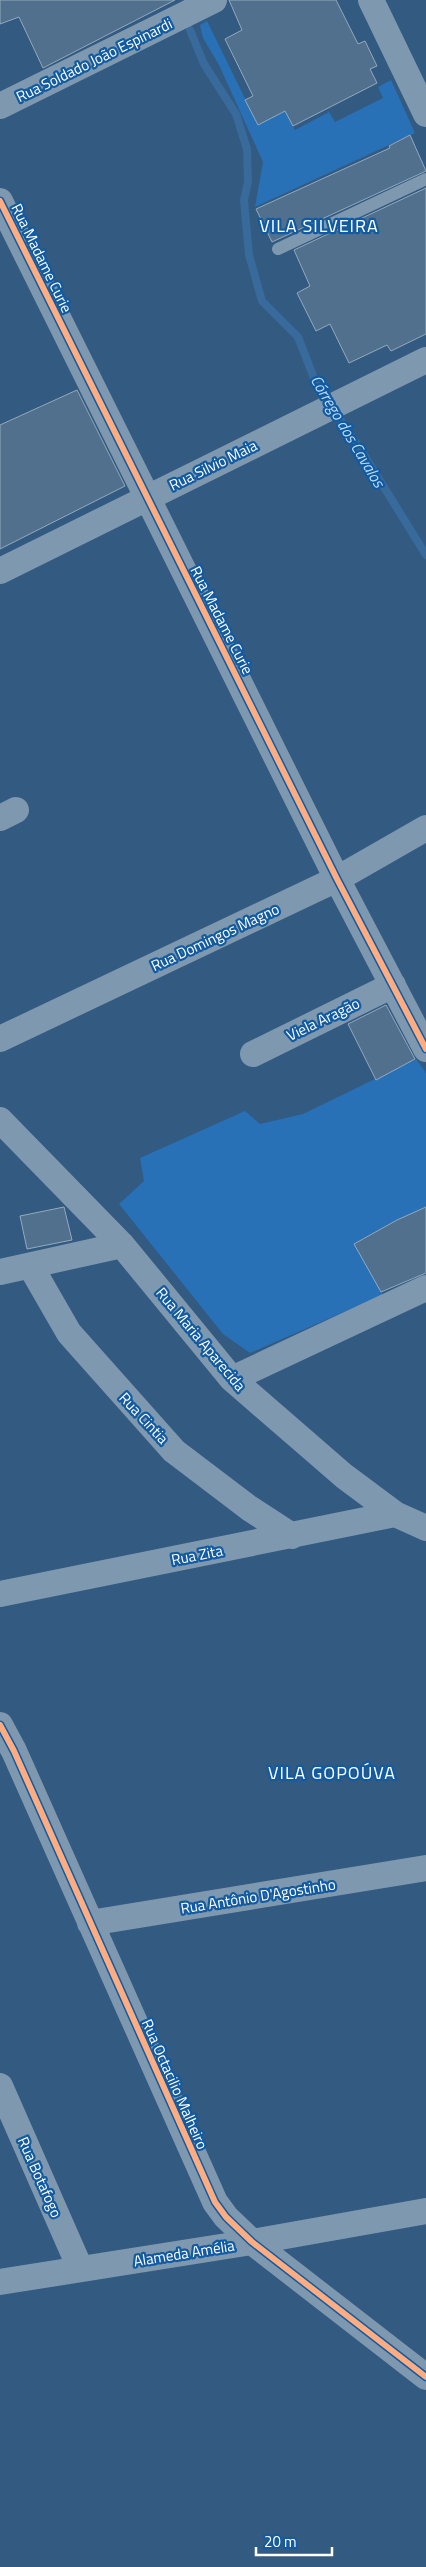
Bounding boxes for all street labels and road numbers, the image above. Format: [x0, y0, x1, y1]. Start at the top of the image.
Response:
street label: Rua Soldado João Espinardi [12, 12, 176, 108]
street label: Rua Madame Curie [6, 199, 78, 317]
street label: Rua Silvio Maia [165, 434, 261, 496]
street label: Rua Madame Curie [185, 562, 259, 678]
street label: Rua Domingos Magno [147, 897, 283, 977]
street label: Viela Aragão [283, 991, 363, 1047]
street label: Rua Maria Aparecida [151, 1282, 252, 1396]
street label: Rua Cintia [114, 1387, 174, 1449]
street label: Rua Zita [169, 1539, 225, 1571]
street label: Rua Antônio D'Agostinho [179, 1872, 337, 1920]
street label: Rua Octacilio Malheiro [136, 2015, 214, 2153]
street label: Rua Botafogo [12, 2133, 68, 2221]
street label: Alameda Amélia [132, 2234, 237, 2272]

